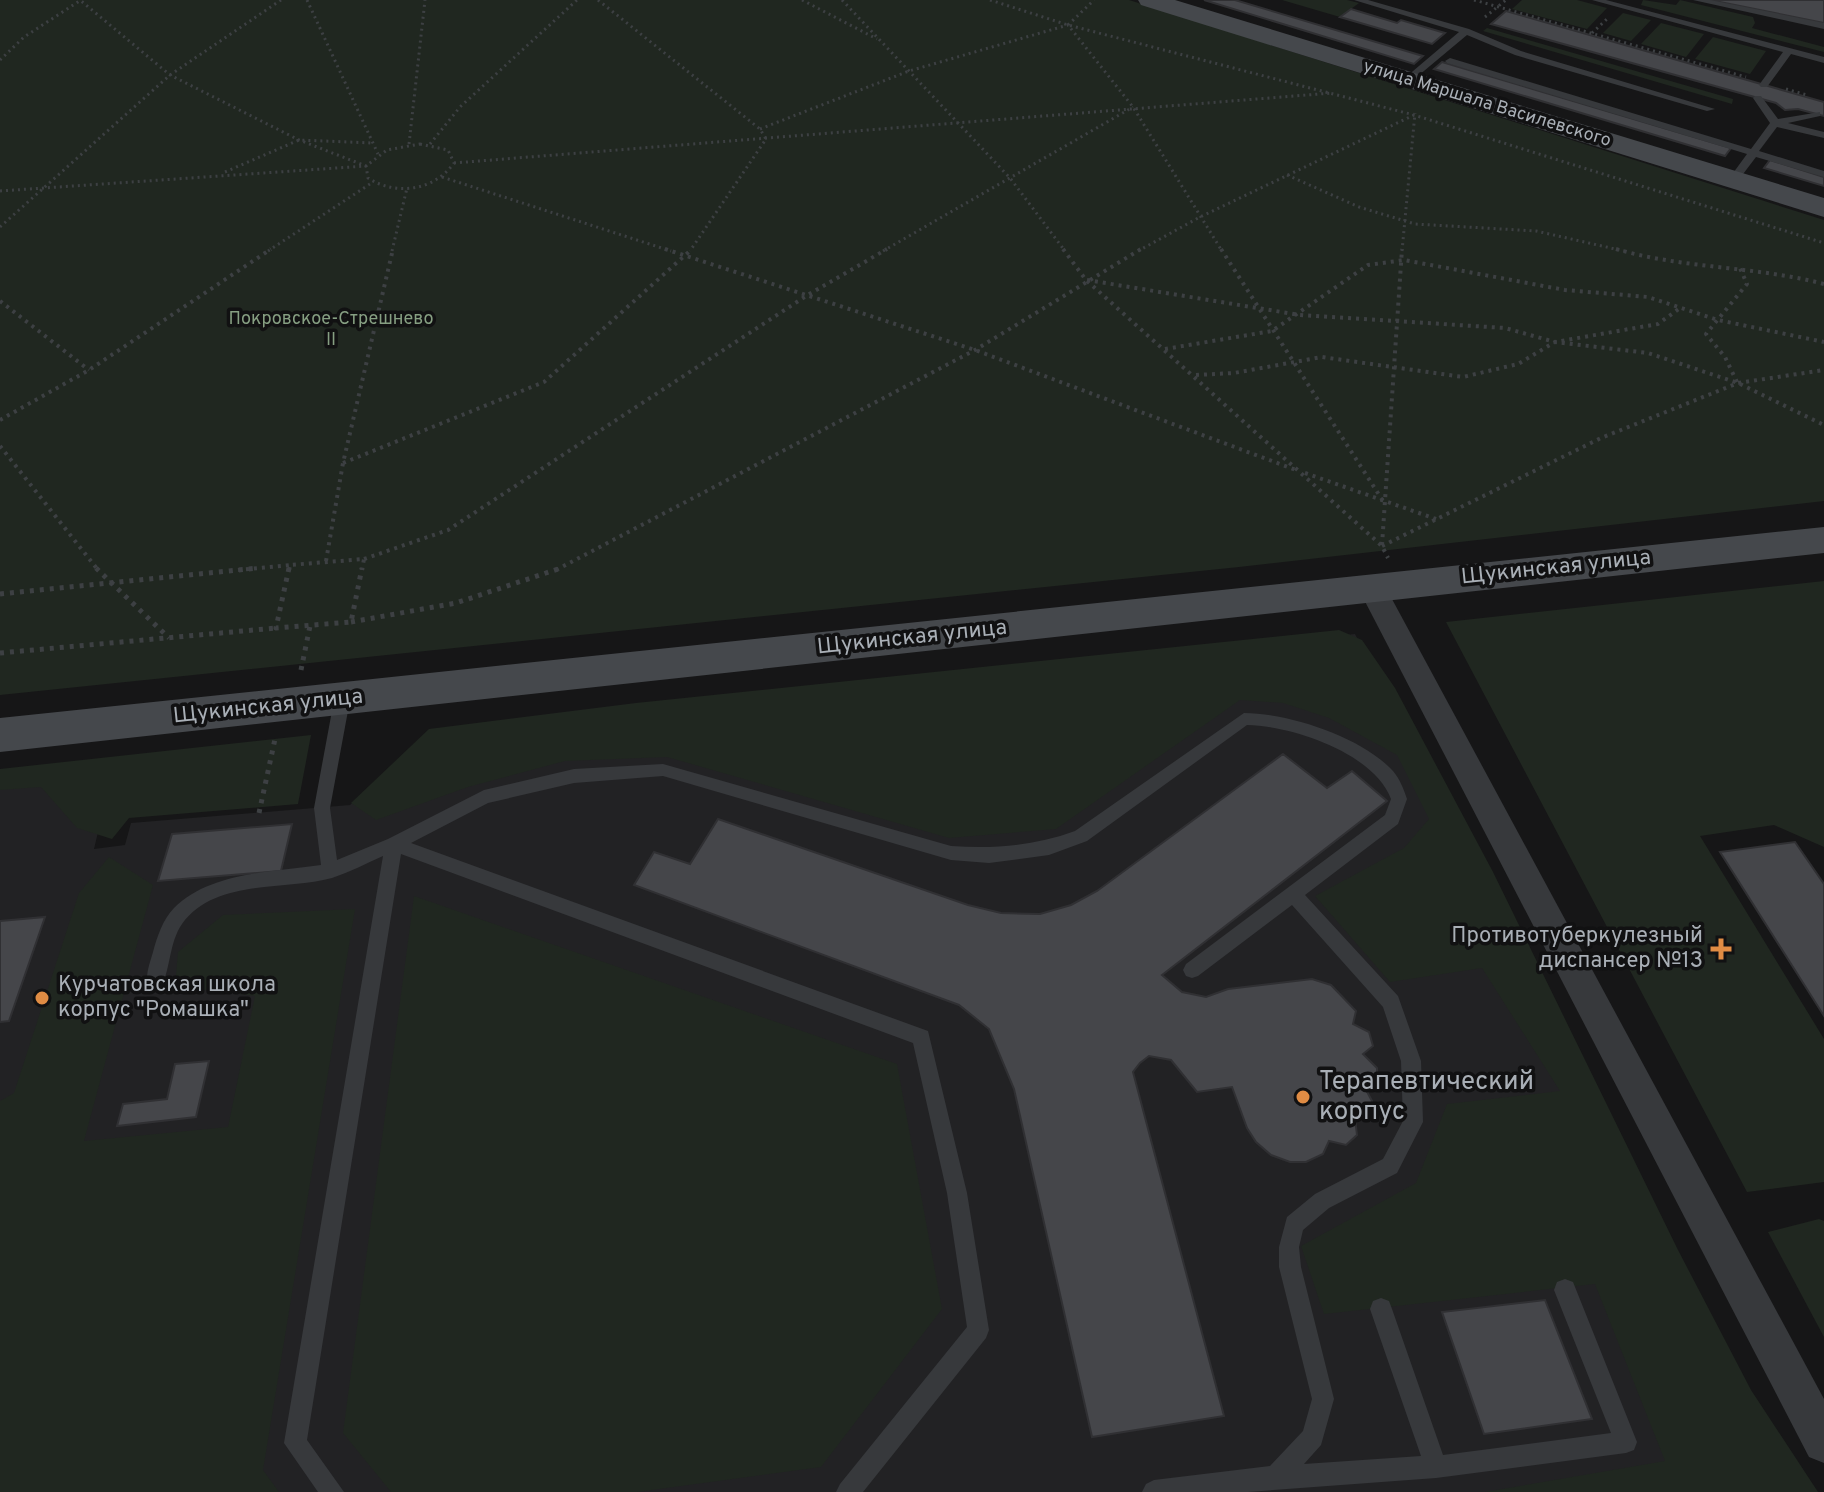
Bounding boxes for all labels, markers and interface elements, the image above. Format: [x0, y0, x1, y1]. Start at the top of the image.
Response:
street label: улица Маршала Василевского [1360, 55, 1614, 153]
park label: Покровское-Стрешнево II [228, 308, 434, 352]
street label: Щукинская улица [1460, 545, 1652, 591]
street label: Щукинская улица [816, 615, 1008, 661]
street label: Щукинская улица [172, 684, 364, 730]
place label: Противотуберкулезный диспансер №13 [1451, 923, 1703, 975]
marker: Противотуберкулезный диспансер №13 [1710, 938, 1732, 960]
place label: Курчатовская школа корпус "Ромашка" [58, 972, 276, 1024]
marker: Курчатовская школа корпус "Ромашка" [33, 989, 51, 1007]
place label: Терапевтический корпус [1319, 1066, 1534, 1129]
marker: Терапевтический корпус [1294, 1088, 1312, 1106]

